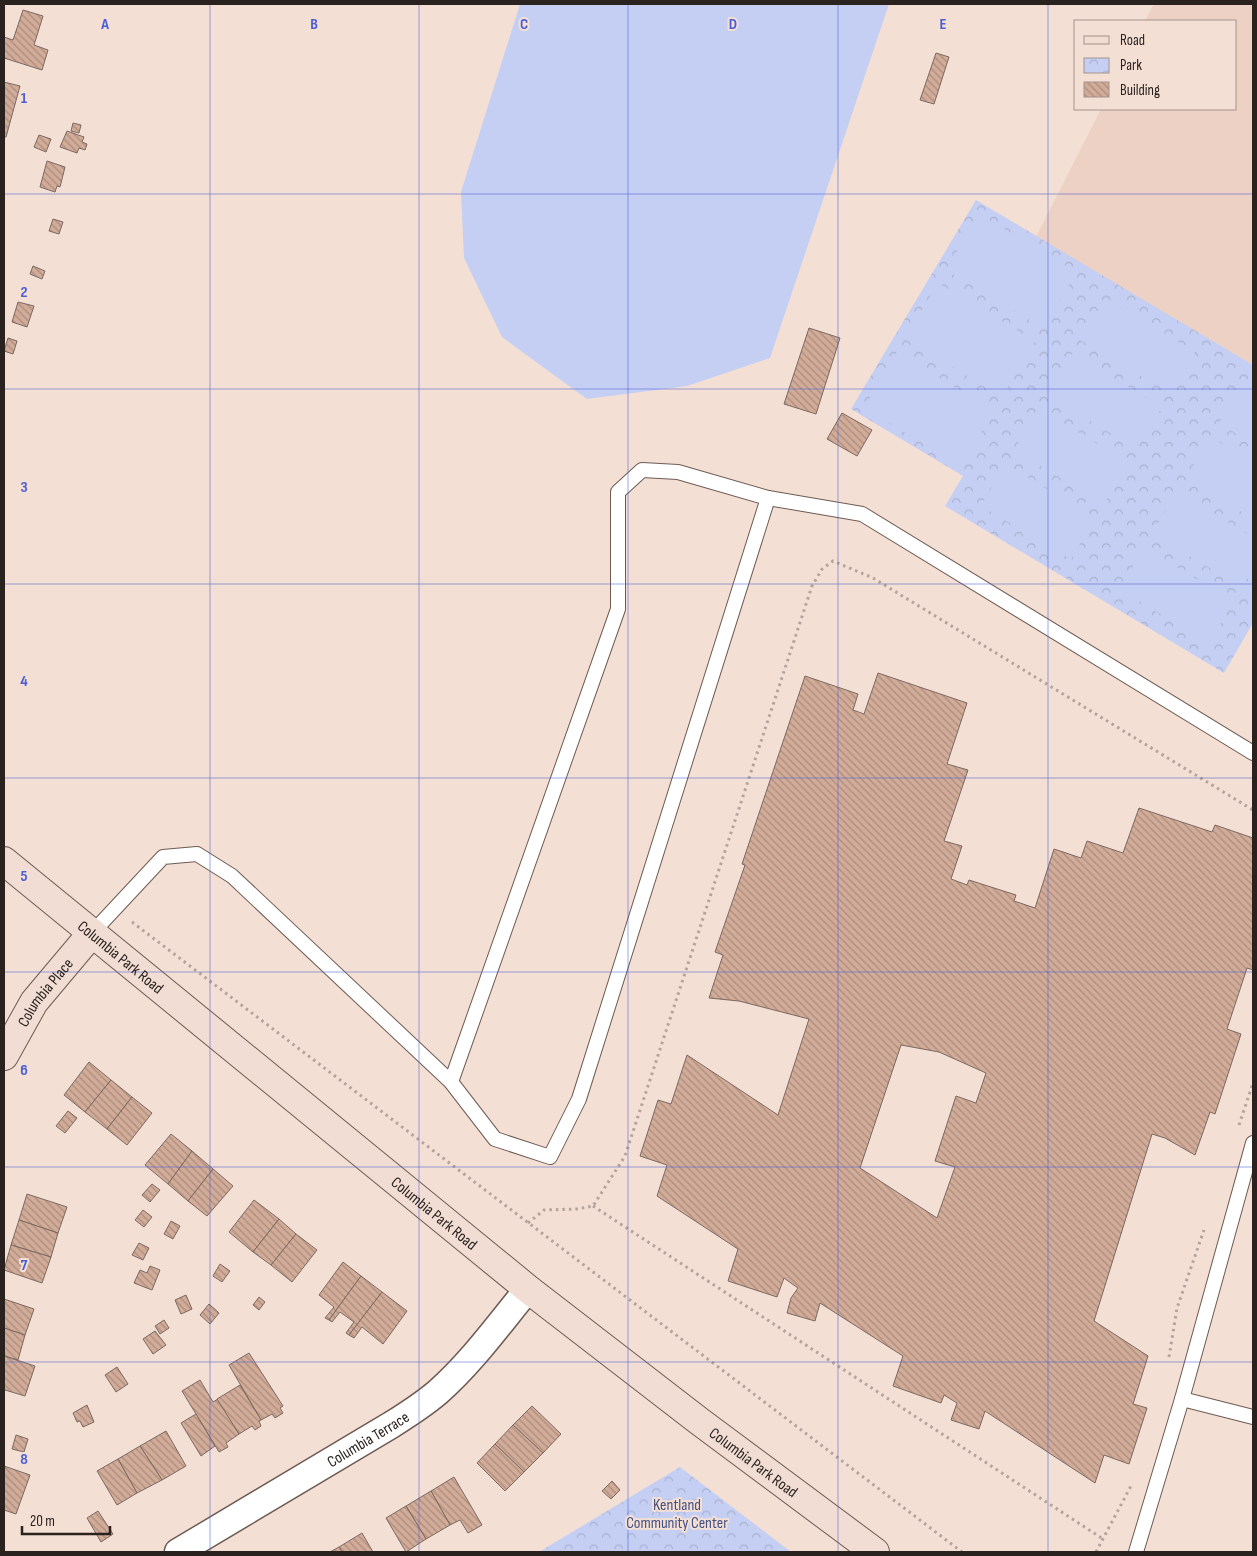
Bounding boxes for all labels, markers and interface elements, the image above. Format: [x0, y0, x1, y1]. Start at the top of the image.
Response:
text: A [100, 15, 109, 34]
text: B [310, 15, 318, 34]
text: C [520, 15, 528, 34]
text: D [729, 15, 737, 34]
text: E [940, 15, 947, 34]
legend [1074, 20, 1237, 110]
text: Road [1120, 31, 1145, 50]
text: Park [1120, 56, 1142, 75]
text: Building [1120, 81, 1160, 100]
text: 1 [21, 89, 28, 108]
text: 2 [20, 283, 28, 302]
text: 3 [20, 478, 28, 497]
text: 4 [20, 672, 28, 691]
text: 5 [20, 867, 28, 886]
street label: Columbia Park Road [73, 917, 167, 998]
street label: Columbia Place [14, 955, 78, 1030]
text: 6 [20, 1061, 28, 1080]
street label: Columbia Park Road [387, 1173, 480, 1255]
text: 7 [21, 1256, 28, 1275]
street label: Columbia Terrace [324, 1408, 413, 1472]
street label: Columbia Park Road [705, 1424, 801, 1502]
text: 8 [20, 1450, 28, 1469]
park label: Kentland Community Center [626, 1496, 728, 1533]
scale bar [22, 1504, 110, 1536]
text: 20 m [30, 1512, 55, 1531]

